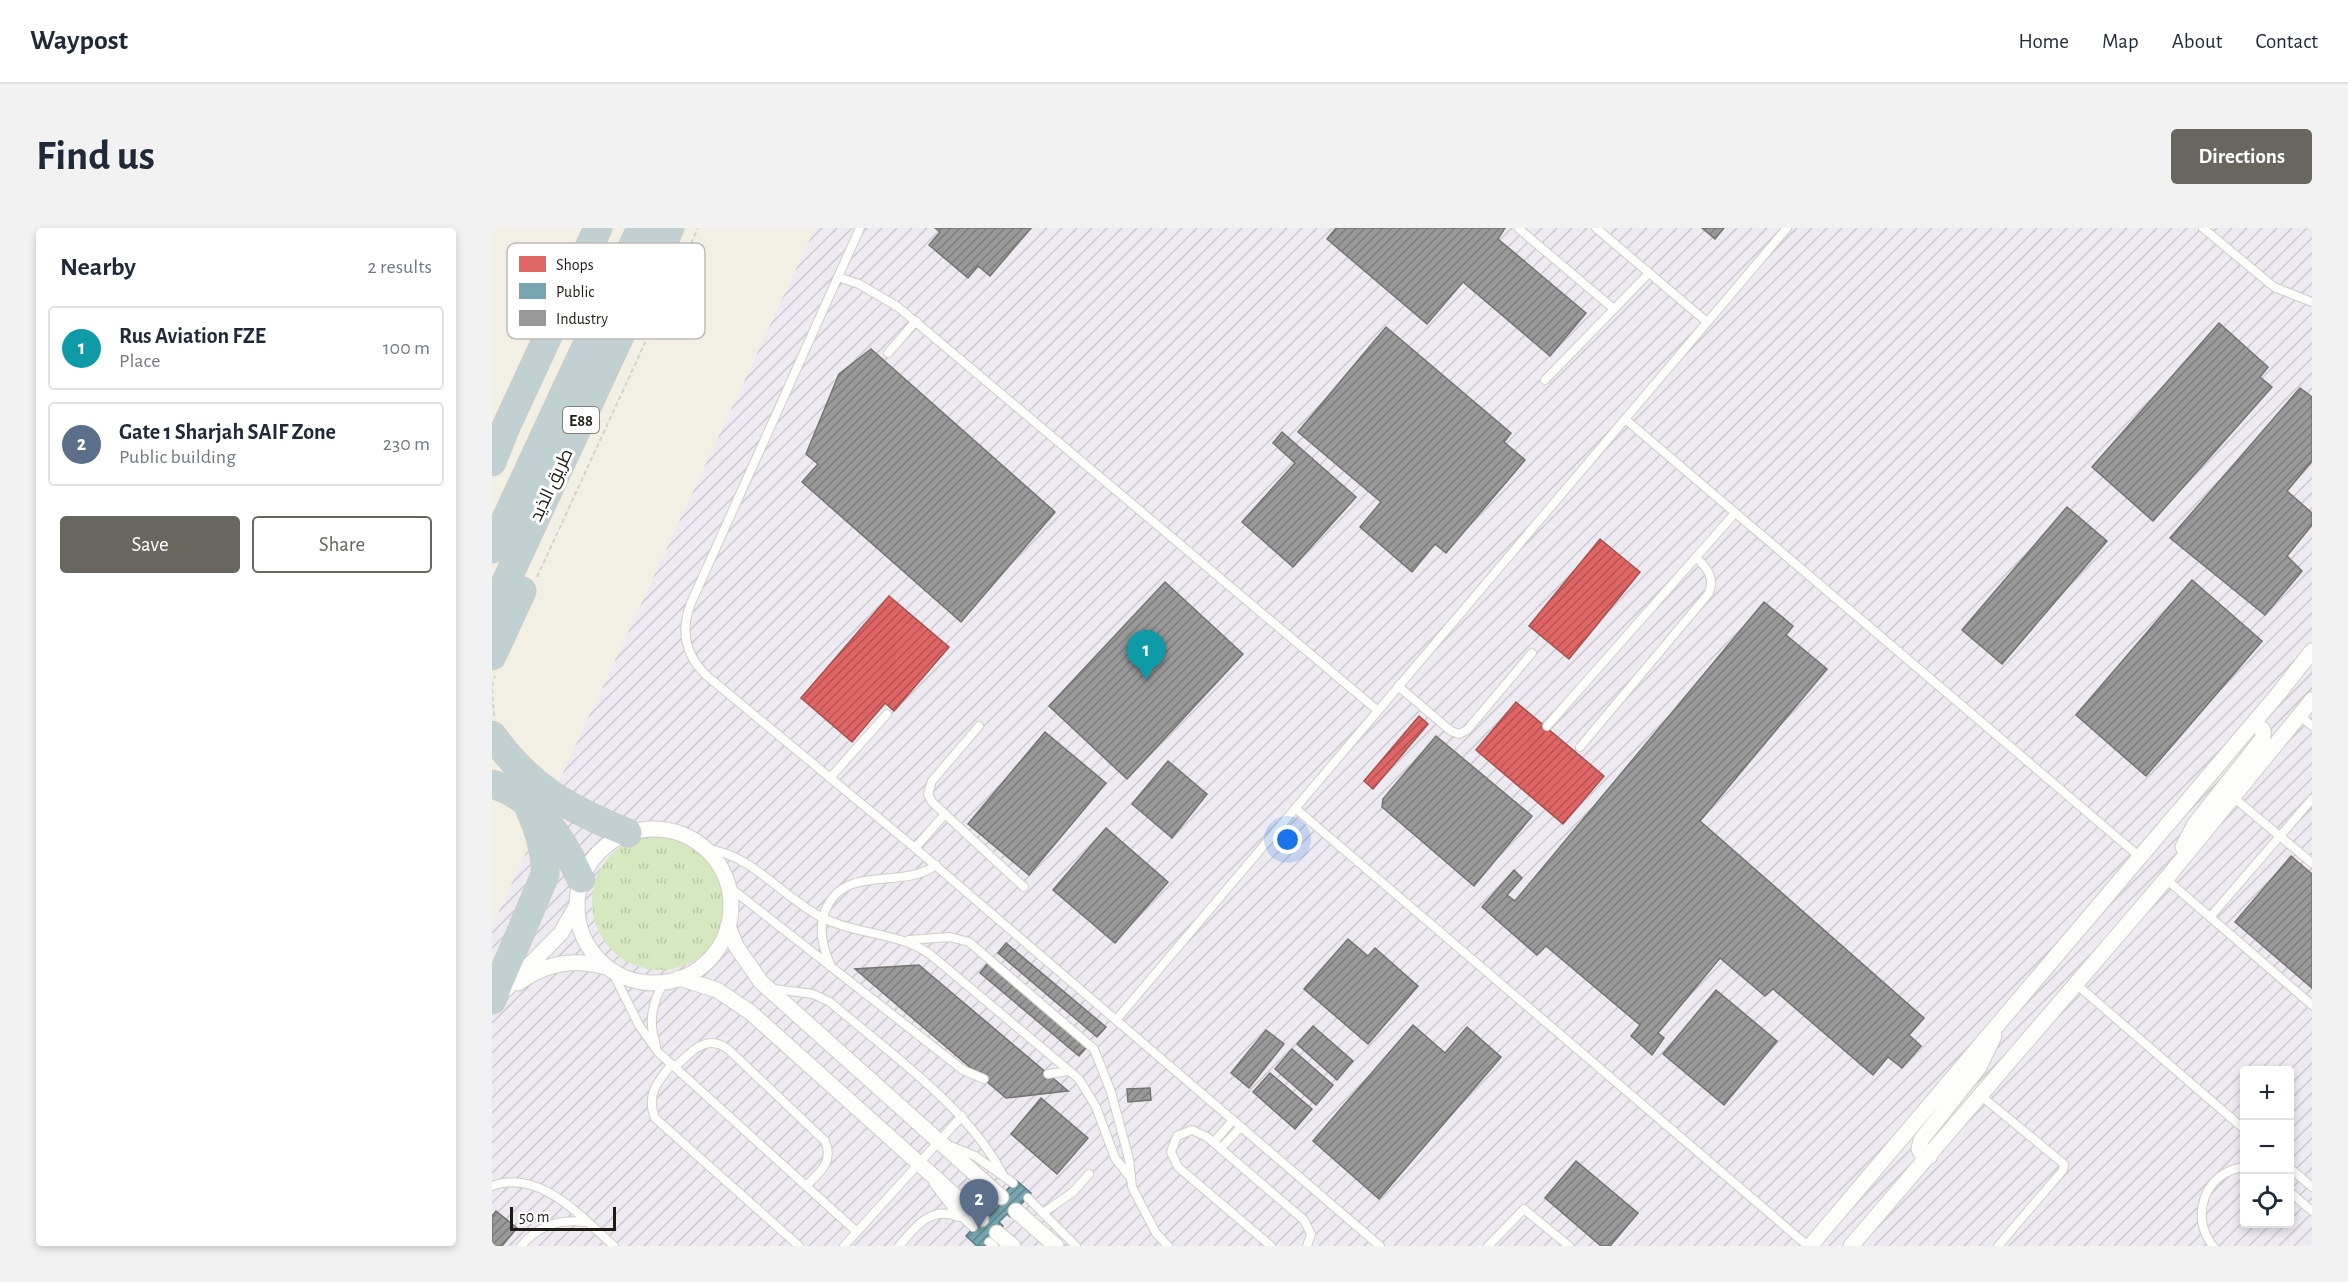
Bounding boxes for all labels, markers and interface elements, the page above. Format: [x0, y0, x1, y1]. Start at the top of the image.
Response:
text: Waypost [30, 27, 128, 55]
text: Home [2018, 31, 2069, 52]
text: Map [2102, 31, 2139, 52]
text: About [2172, 31, 2222, 52]
text: Contact [2255, 31, 2318, 52]
button: Directions [2171, 129, 2312, 184]
text: Find us [36, 135, 155, 177]
legend [507, 243, 705, 339]
text: Nearby [60, 254, 136, 280]
text: 2 results [368, 257, 432, 277]
text: Shops [556, 257, 594, 273]
text: Public [556, 284, 594, 300]
text: Industry [556, 311, 608, 328]
text: Rus Aviation FZE [119, 325, 266, 347]
text: 1 [78, 338, 85, 358]
text: 100 m [383, 338, 430, 358]
text: Place [119, 351, 160, 371]
road number: E88 [563, 407, 599, 433]
text: Gate 1 Sharjah SAIF Zone [119, 421, 336, 443]
text: 2 [77, 434, 86, 454]
text: 230 m [383, 434, 430, 454]
street label: طريق الذيد [527, 446, 578, 525]
text: Public building [119, 447, 236, 467]
button: Save [60, 516, 240, 573]
button: Share [252, 516, 432, 573]
pin: 1 [1126, 630, 1166, 680]
your location [1273, 825, 1302, 854]
map controls [2240, 1066, 2294, 1228]
button: + [2240, 1066, 2294, 1120]
button: − [2240, 1120, 2294, 1174]
button: locate [2240, 1174, 2294, 1228]
pin: 2 [960, 1180, 998, 1229]
scale bar [510, 1204, 616, 1232]
text: 50 m [519, 1209, 550, 1225]

